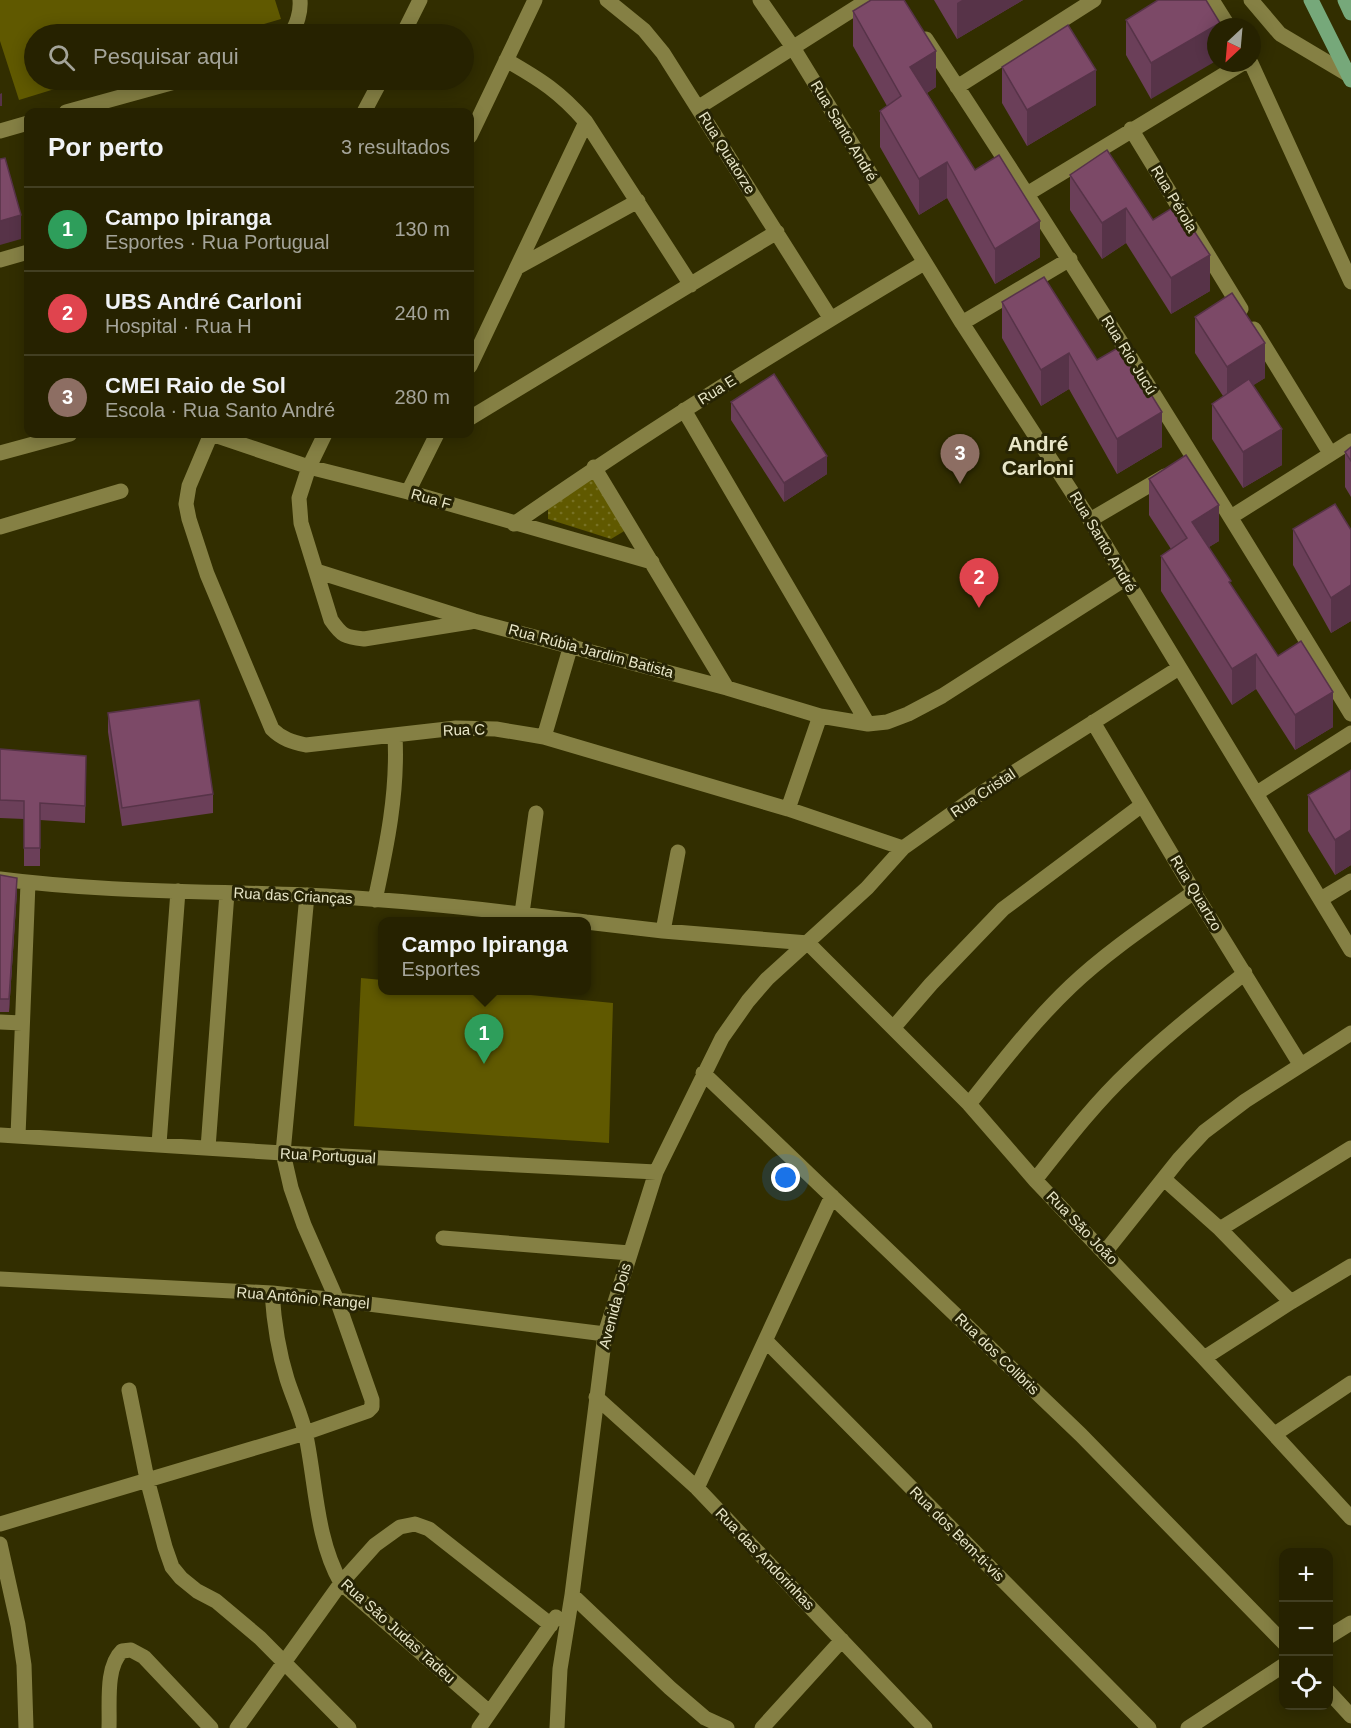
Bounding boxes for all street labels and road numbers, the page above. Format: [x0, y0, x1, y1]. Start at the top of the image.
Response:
street label: Rua Santo André [808, 77, 881, 184]
street label: Rua Quatorze [695, 109, 759, 197]
street label: Rua Pérola [1148, 162, 1201, 236]
street label: Rua Rio Jucú [1098, 312, 1160, 397]
street label: Rua E [695, 371, 739, 408]
street label: Rua F [409, 485, 453, 512]
street label: Rua Santo André [1067, 488, 1140, 595]
street label: Rua Rúbia Jardim Batista [507, 620, 676, 681]
street label: Rua C [442, 720, 486, 739]
street label: Rua Cristal [947, 765, 1018, 820]
street label: Rua Quartzo [1167, 852, 1226, 934]
street label: Rua das Crianças [233, 884, 353, 907]
street label: Rua Portugual [280, 1145, 376, 1166]
street label: Rua São João [1043, 1188, 1121, 1268]
street label: Avenida Dois [595, 1261, 634, 1351]
street label: Rua Antônio Rangel [236, 1283, 370, 1312]
street label: Rua dos Colibris [952, 1309, 1043, 1398]
street label: Rua dos Bem-ti-vis [907, 1483, 1008, 1584]
street label: Rua das Andorinhas [712, 1504, 818, 1613]
street label: Rua São Judas Tadeu [338, 1575, 459, 1686]

